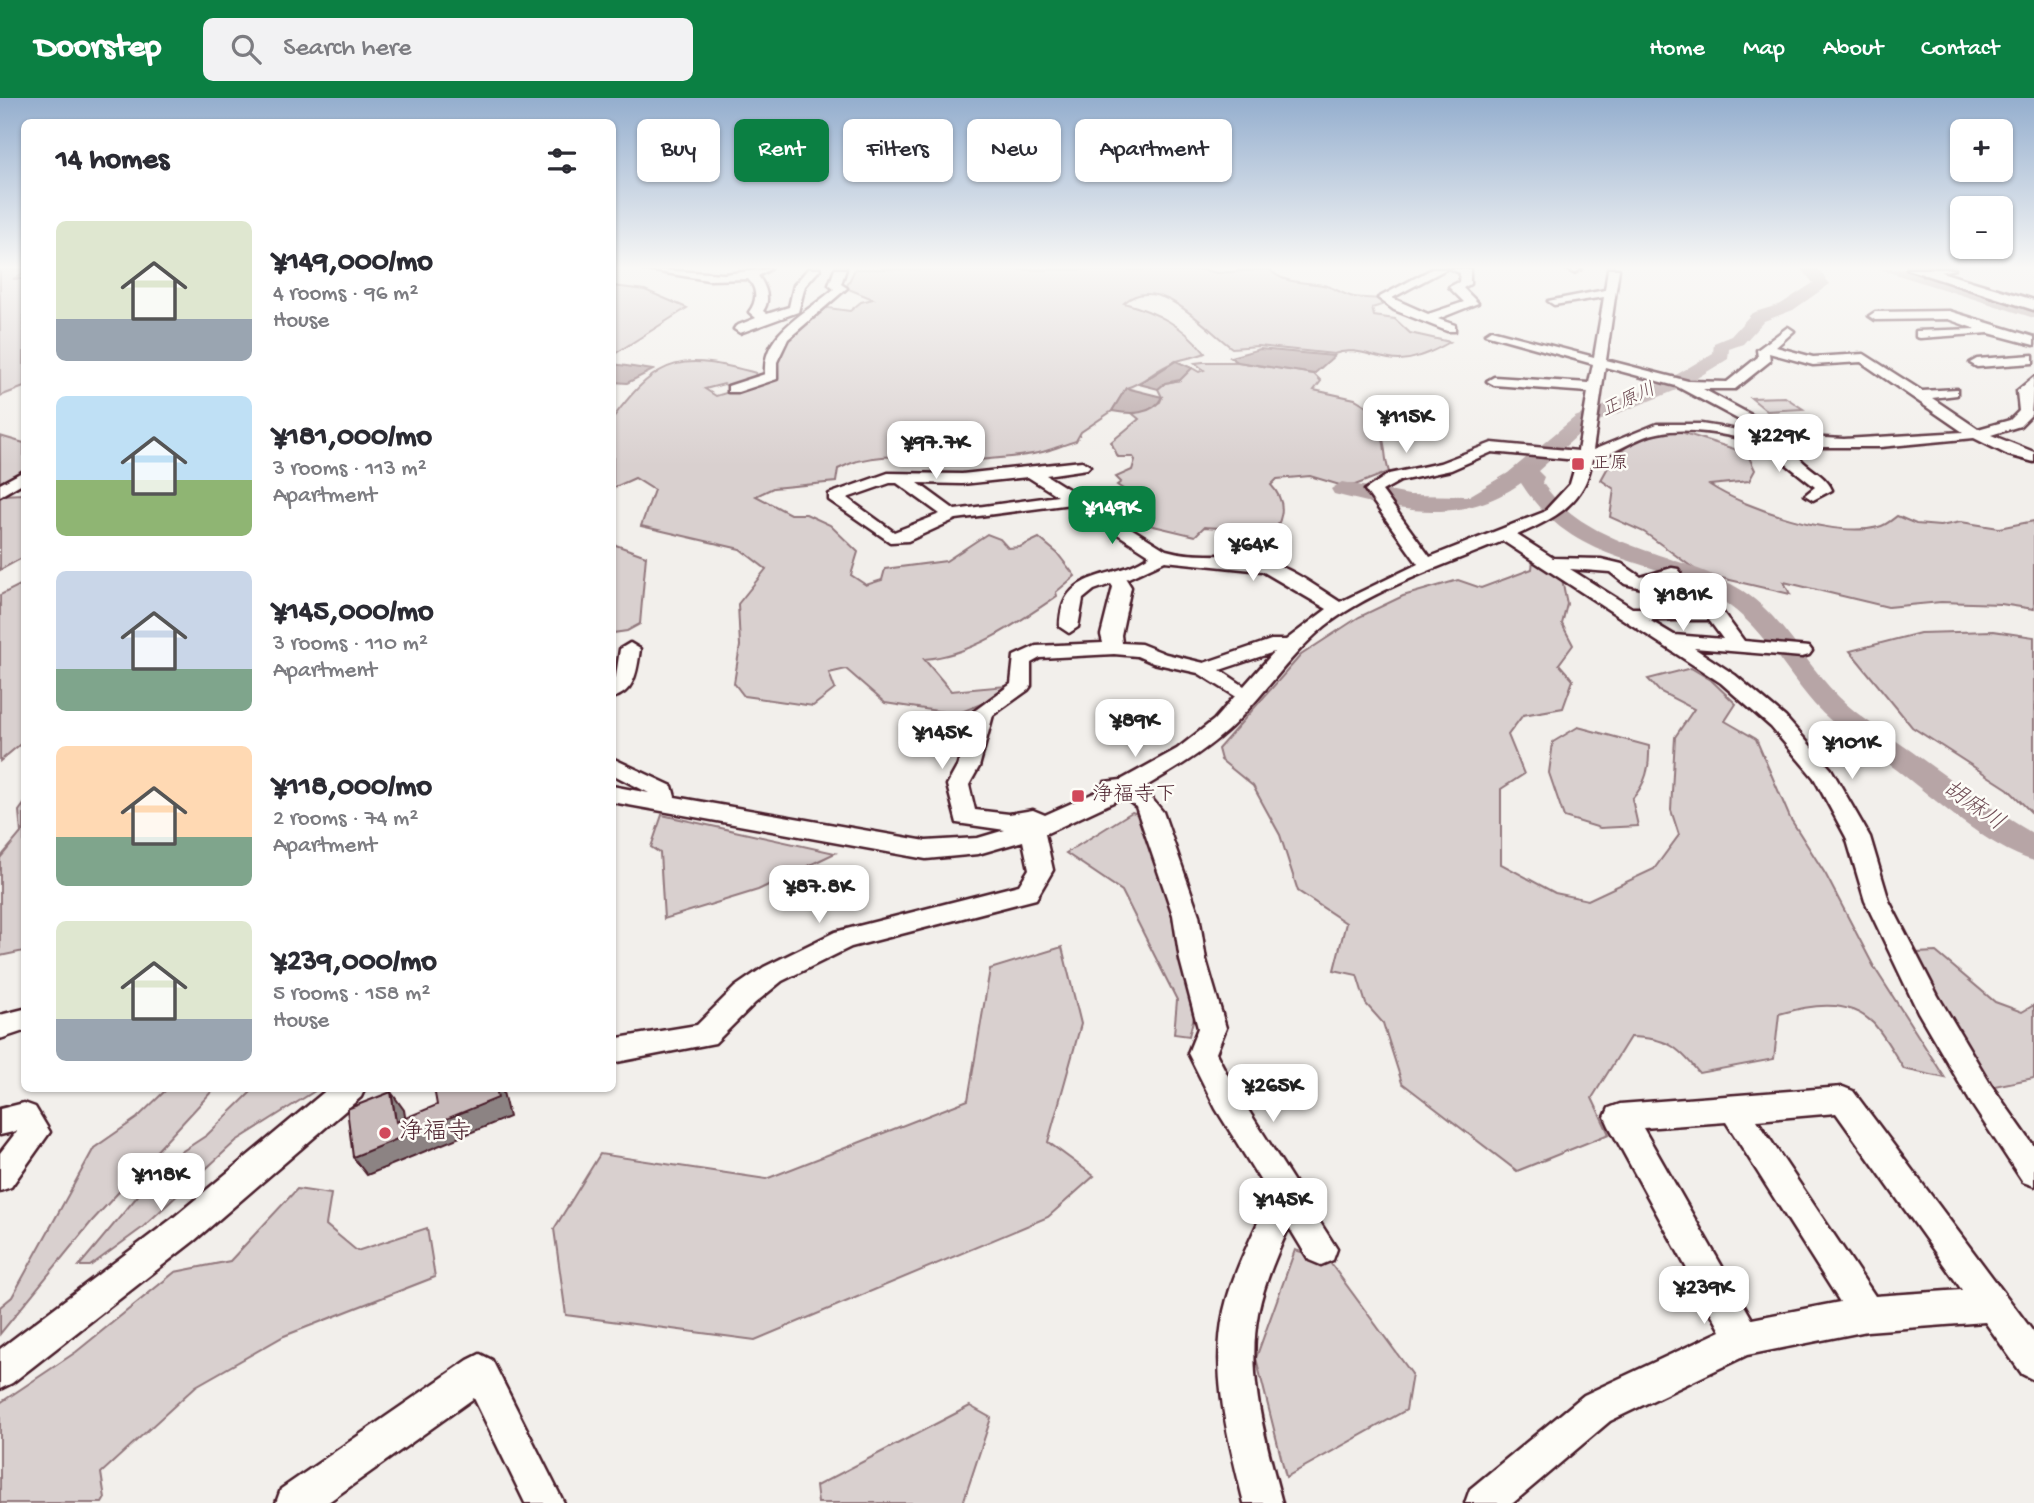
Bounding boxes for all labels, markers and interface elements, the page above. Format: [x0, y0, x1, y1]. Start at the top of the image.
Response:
search box [203, 18, 693, 81]
text: Doorstep [35, 30, 161, 68]
icon: search [227, 30, 265, 68]
text: Search here [283, 34, 411, 65]
text: Home [1649, 35, 1705, 64]
text: Map [1743, 35, 1785, 64]
text: About [1823, 35, 1883, 64]
text: Contact [1921, 35, 1999, 64]
chip: Buy [637, 119, 720, 182]
chip: Rent [734, 119, 829, 182]
chip: Filters [843, 119, 953, 182]
chip: New [967, 119, 1061, 182]
chip: Apartment [1075, 119, 1232, 182]
map controls [1950, 119, 2013, 259]
button: + [1950, 119, 2013, 182]
icon: filters [543, 142, 581, 180]
text: 14 homes [56, 144, 169, 179]
button: − [1950, 196, 2013, 259]
text: ¥149,000/mo [273, 246, 433, 281]
icon: home [112, 249, 196, 333]
text: 4 rooms · 96 m² [273, 281, 418, 308]
text: House [273, 308, 329, 335]
water label: 正原川 [1598, 379, 1660, 423]
pin: ¥115K [1357, 396, 1455, 455]
text: ¥115K [1379, 404, 1433, 431]
pin: ¥229K [1730, 414, 1828, 474]
text: ¥181,000/mo [273, 421, 432, 456]
pin: ¥97.7K [879, 422, 993, 481]
text: ¥229K [1750, 423, 1808, 450]
icon: home [112, 424, 196, 508]
text: ¥97.7K [903, 430, 969, 457]
place label: 正原 [1592, 454, 1628, 475]
text: 3 rooms · 113 m² [273, 456, 427, 483]
marker: 正原 [1570, 456, 1586, 472]
text: Apartment [273, 483, 377, 510]
pin: ¥149K [1063, 486, 1161, 546]
text: ¥149K [1084, 495, 1140, 522]
pin: ¥64K [1212, 524, 1294, 583]
text: ¥64K [1230, 532, 1276, 559]
pin: ¥181K [1634, 574, 1732, 633]
text: ¥181K [1656, 582, 1710, 609]
text: ¥145,000/mo [273, 596, 434, 631]
icon: home [112, 599, 196, 683]
text: 3 rooms · 110 m² [273, 631, 428, 658]
text: Apartment [273, 658, 377, 685]
pin: ¥89K [1094, 700, 1176, 759]
text: ¥89K [1111, 708, 1159, 735]
pin: ¥145K [893, 712, 991, 771]
text: ¥145K [914, 720, 970, 747]
pin: ¥101K [1803, 722, 1901, 781]
text: ¥101K [1825, 730, 1879, 757]
text: ¥118,000/mo [273, 771, 432, 806]
icon: home [112, 774, 196, 858]
water label: 胡麻川 [1937, 775, 2010, 838]
place label: 浄福寺下 [1092, 783, 1176, 809]
marker: 浄福寺下 [1070, 788, 1086, 804]
text: 2 rooms · 74 m² [273, 806, 418, 833]
text: Apartment [273, 833, 377, 860]
pin: ¥87.8K [762, 866, 876, 925]
text: ¥87.8K [785, 874, 853, 901]
text: ¥239,000/mo [273, 946, 437, 981]
icon: home [112, 949, 196, 1033]
text: 5 rooms · 158 m² [273, 981, 430, 1008]
text: House [273, 1008, 329, 1035]
pin: ¥265K [1224, 1065, 1322, 1124]
text: ¥265K [1244, 1073, 1302, 1100]
place label: 浄福寺 [399, 1118, 471, 1148]
marker: 浄福寺 [377, 1125, 393, 1141]
pin: ¥118K [112, 1154, 210, 1213]
text: ¥118K [134, 1162, 188, 1189]
pin: ¥145K [1234, 1178, 1332, 1238]
text: ¥145K [1255, 1187, 1311, 1214]
pin: ¥239K [1655, 1266, 1753, 1326]
text: ¥239K [1675, 1275, 1733, 1302]

